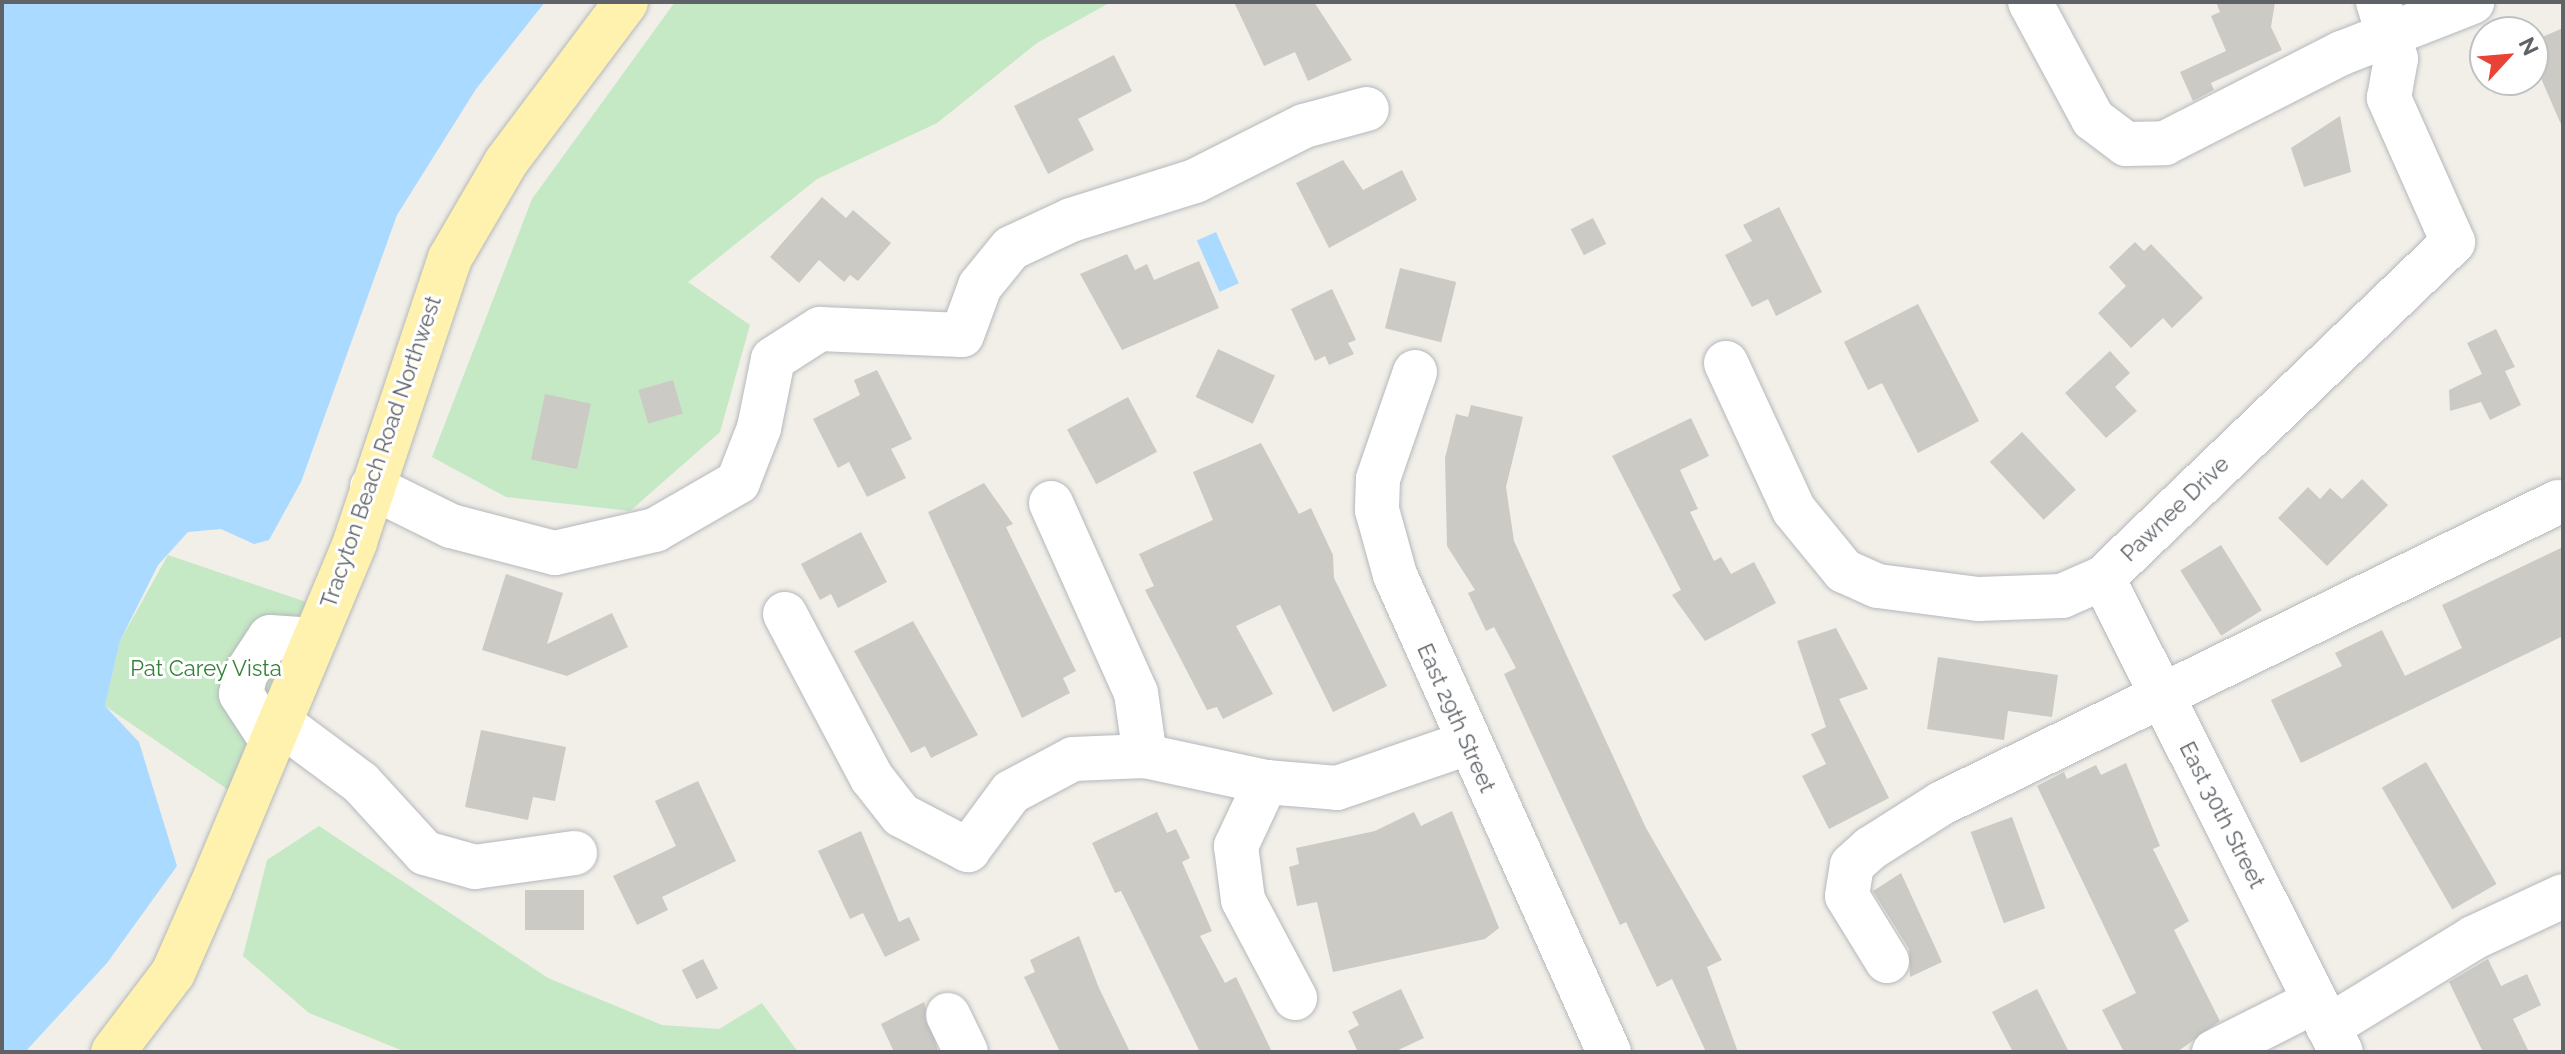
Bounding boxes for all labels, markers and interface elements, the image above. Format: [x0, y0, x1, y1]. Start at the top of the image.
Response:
north arrow [2469, 16, 2549, 96]
text: N [2513, 33, 2544, 60]
street label: Tracyton Beach Road Northwest [315, 293, 447, 611]
street label: Pawnee Drive [2116, 451, 2234, 567]
street label: East 29th Street [1411, 640, 1501, 796]
park label: Pat Carey Vista [130, 656, 282, 682]
street label: East 30th Street [2174, 737, 2270, 893]

